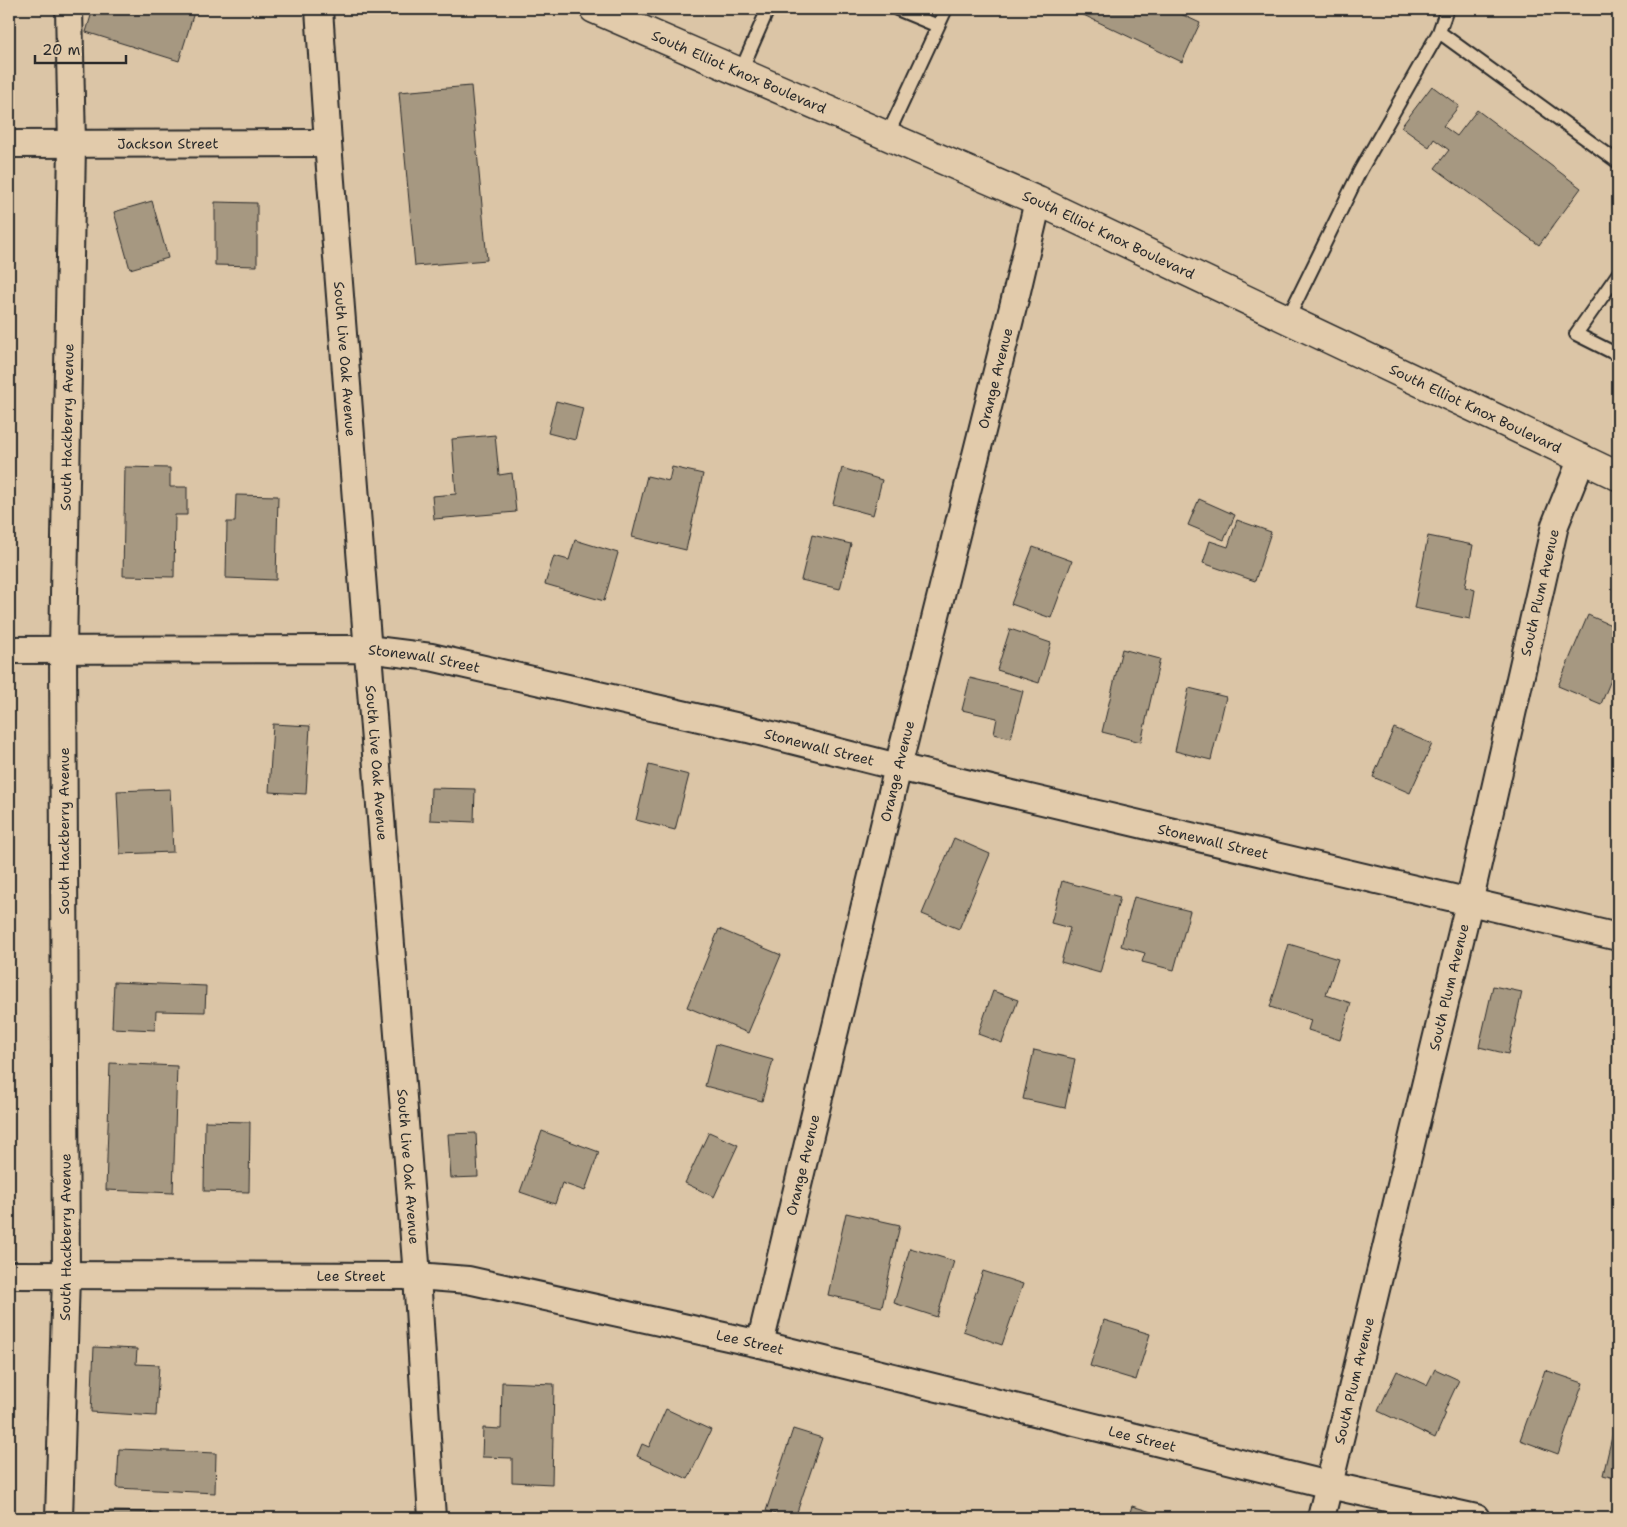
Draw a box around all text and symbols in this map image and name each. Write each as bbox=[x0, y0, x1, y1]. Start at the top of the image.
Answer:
street label: South Elliot Knox Boulevard bbox=[649, 26, 829, 117]
scale bar bbox=[35, 32, 126, 64]
text: 20 m bbox=[42, 40, 81, 60]
street label: Jackson Street bbox=[117, 134, 219, 153]
street label: South Elliot Knox Boulevard bbox=[1020, 186, 1198, 283]
street label: South Live Oak Avenue bbox=[330, 281, 360, 437]
street label: Orange Avenue bbox=[974, 326, 1016, 431]
street label: South Hackberry Avenue bbox=[56, 343, 77, 511]
street label: South Elliot Knox Boulevard bbox=[1387, 360, 1565, 457]
street label: South Plum Avenue bbox=[1516, 527, 1563, 658]
street label: Stonewall Street bbox=[367, 640, 482, 677]
street label: South Live Oak Avenue bbox=[362, 684, 392, 841]
street label: Orange Avenue bbox=[876, 719, 918, 824]
street label: Stonewall Street bbox=[762, 724, 876, 770]
street label: South Hackberry Avenue bbox=[55, 747, 73, 915]
street label: Stonewall Street bbox=[1156, 820, 1270, 863]
street label: South Plum Avenue bbox=[1425, 922, 1473, 1052]
street label: South Live Oak Avenue bbox=[393, 1088, 423, 1245]
street label: Orange Avenue bbox=[782, 1113, 824, 1217]
street label: South Hackberry Avenue bbox=[56, 1153, 75, 1321]
street label: Lee Street bbox=[316, 1267, 386, 1285]
street label: South Plum Avenue bbox=[1330, 1316, 1378, 1446]
street label: Lee Street bbox=[714, 1326, 786, 1359]
street label: Lee Street bbox=[1107, 1422, 1178, 1456]

